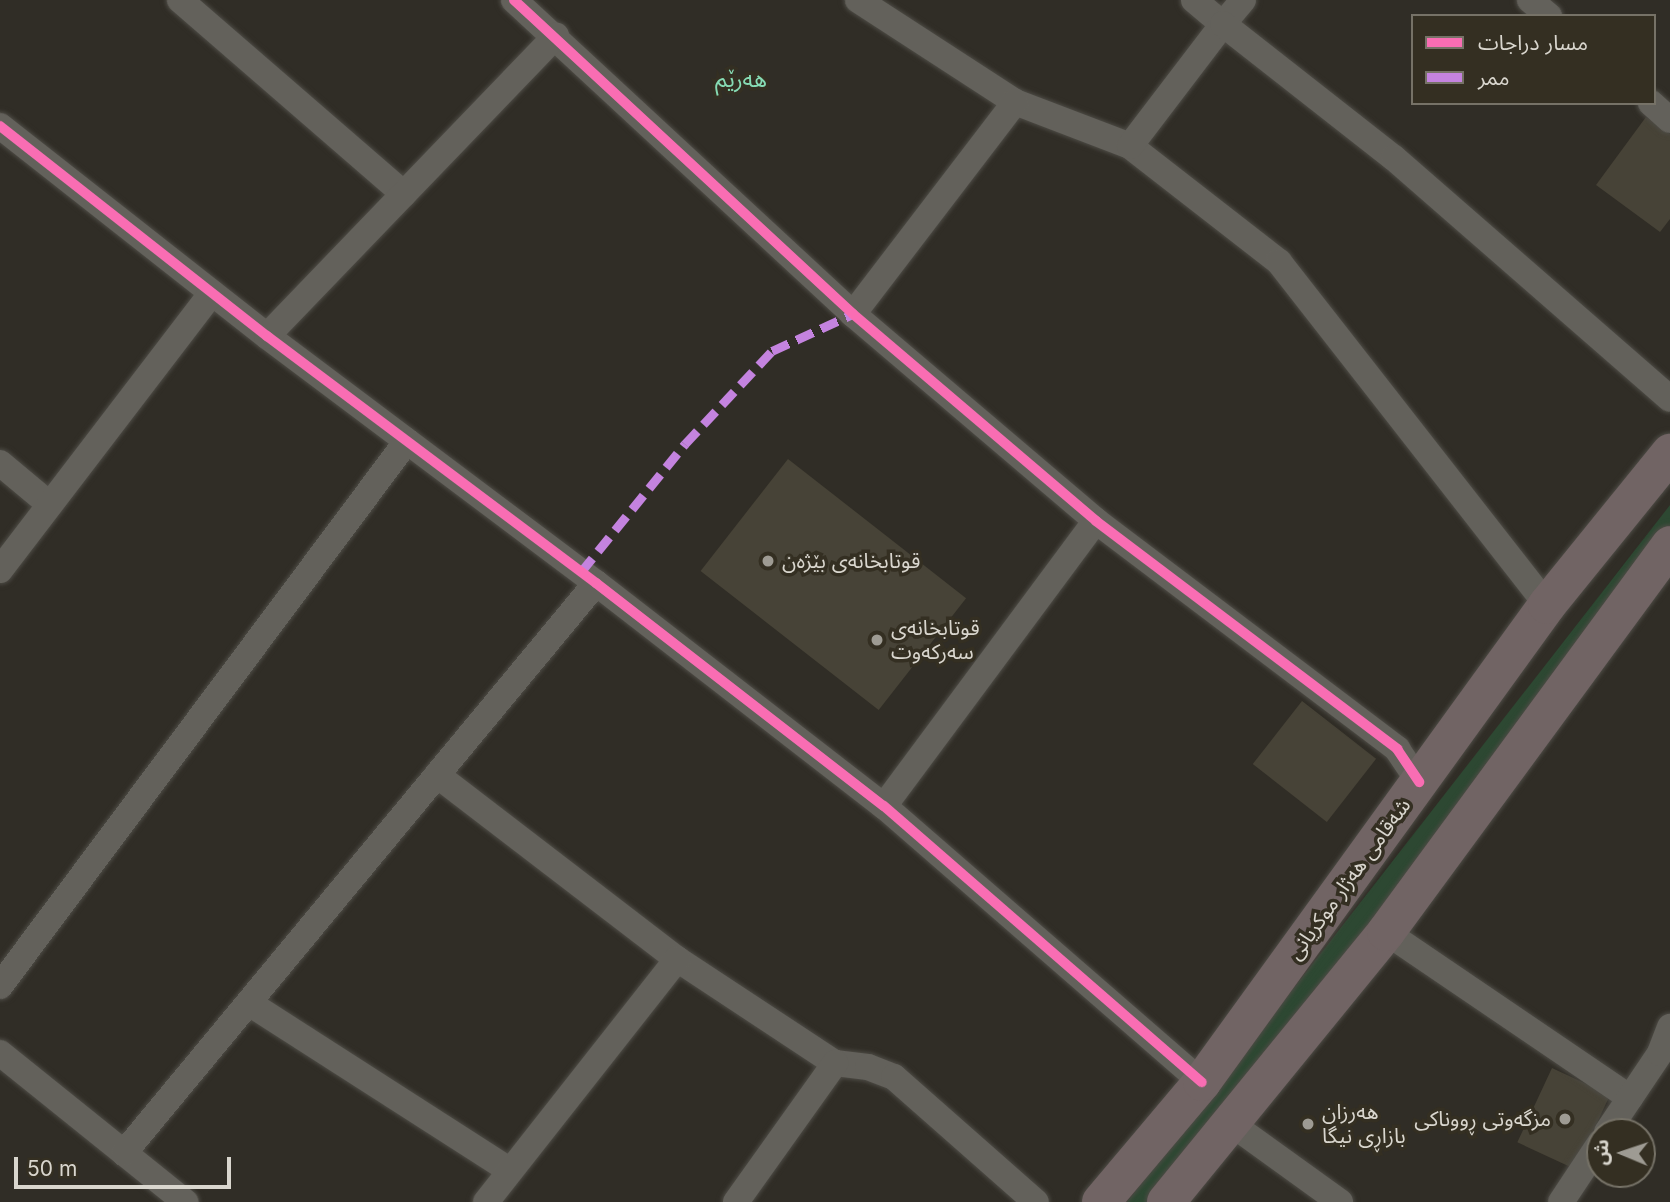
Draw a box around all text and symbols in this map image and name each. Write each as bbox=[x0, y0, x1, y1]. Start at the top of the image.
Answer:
legend bbox=[1411, 14, 1656, 105]
text: مسار دراجات bbox=[1478, 30, 1588, 55]
district label: ھەرێم bbox=[715, 65, 767, 93]
text: ممر bbox=[1478, 65, 1509, 90]
place label: قوتابخانەی بێژەن bbox=[782, 548, 920, 574]
marker: قوتابخانەی بێژەن bbox=[760, 553, 776, 569]
place label: قوتابخانەی سەرکەوت bbox=[891, 615, 980, 665]
marker: قوتابخانەی سەرکەوت bbox=[869, 632, 885, 648]
street label: شەقامی ھەژار موکریانی bbox=[1282, 793, 1416, 965]
place label: هەرزان بازاڕی نیگا bbox=[1322, 1099, 1406, 1149]
place label: مزگەوتی ڕووناکی bbox=[1414, 1106, 1551, 1132]
marker: مزگەوتی ڕووناکی bbox=[1557, 1111, 1573, 1127]
marker: هەرزان بازاڕی نیگا bbox=[1300, 1116, 1316, 1132]
north arrow bbox=[1586, 1118, 1656, 1188]
text: ش bbox=[1590, 1139, 1613, 1166]
scale bar bbox=[18, 1142, 234, 1186]
text: 50 m bbox=[27, 1156, 77, 1181]

